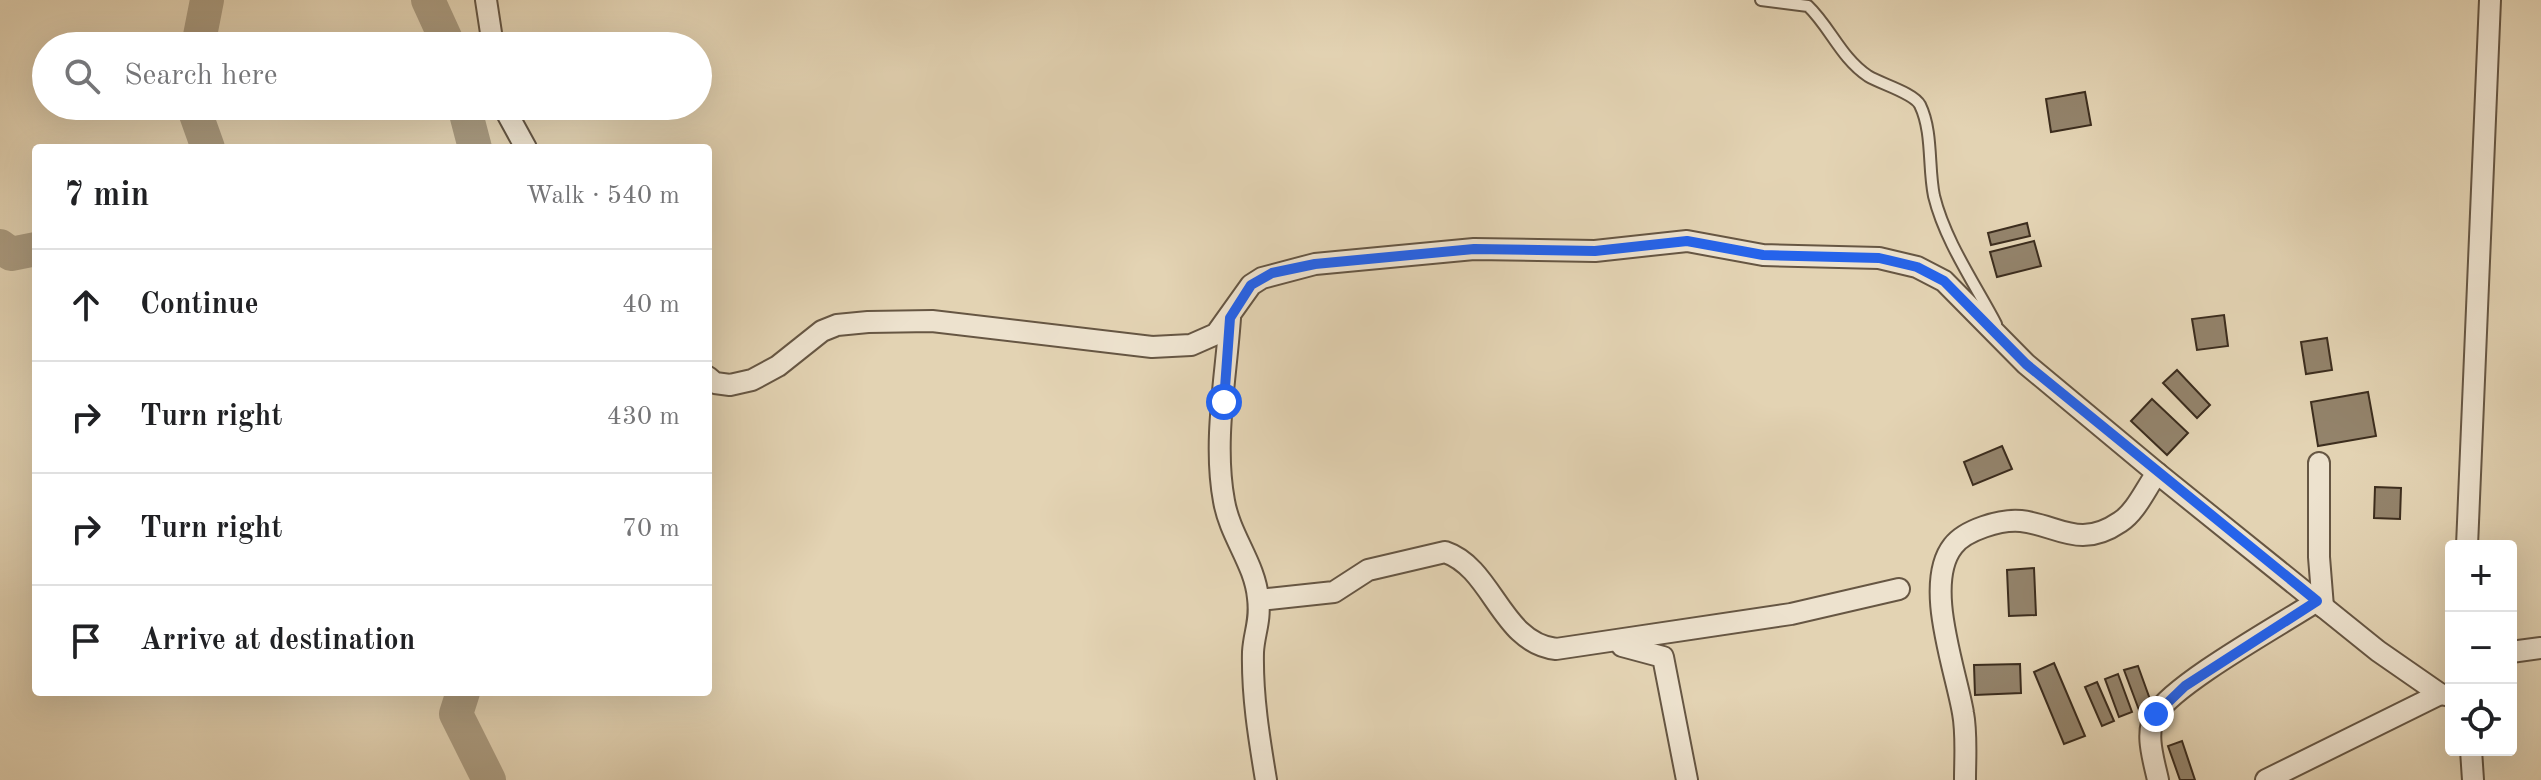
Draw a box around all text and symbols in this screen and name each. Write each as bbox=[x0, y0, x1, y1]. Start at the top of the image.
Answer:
search box bbox=[32, 32, 712, 120]
icon: search bbox=[60, 54, 104, 98]
text: Search here bbox=[124, 61, 278, 91]
text: 7 min bbox=[64, 179, 149, 213]
text: Walk · 540 m bbox=[526, 183, 680, 209]
icon: ahead bbox=[64, 283, 108, 327]
text: Continue bbox=[140, 290, 259, 320]
text: 40 m bbox=[622, 292, 680, 318]
route start bbox=[1206, 384, 1242, 420]
icon: right bbox=[64, 395, 108, 439]
text: Turn right bbox=[140, 402, 282, 432]
text: 430 m bbox=[607, 404, 680, 430]
icon: right bbox=[64, 507, 108, 551]
text: Turn right bbox=[140, 514, 282, 544]
text: 70 m bbox=[622, 516, 680, 542]
map controls bbox=[2445, 540, 2517, 756]
button: + bbox=[2445, 540, 2517, 612]
button: − bbox=[2445, 612, 2517, 684]
icon: arrive bbox=[64, 619, 108, 663]
text: Arrive at destination bbox=[140, 626, 415, 656]
button: locate bbox=[2445, 684, 2517, 756]
route end bbox=[2138, 696, 2174, 732]

